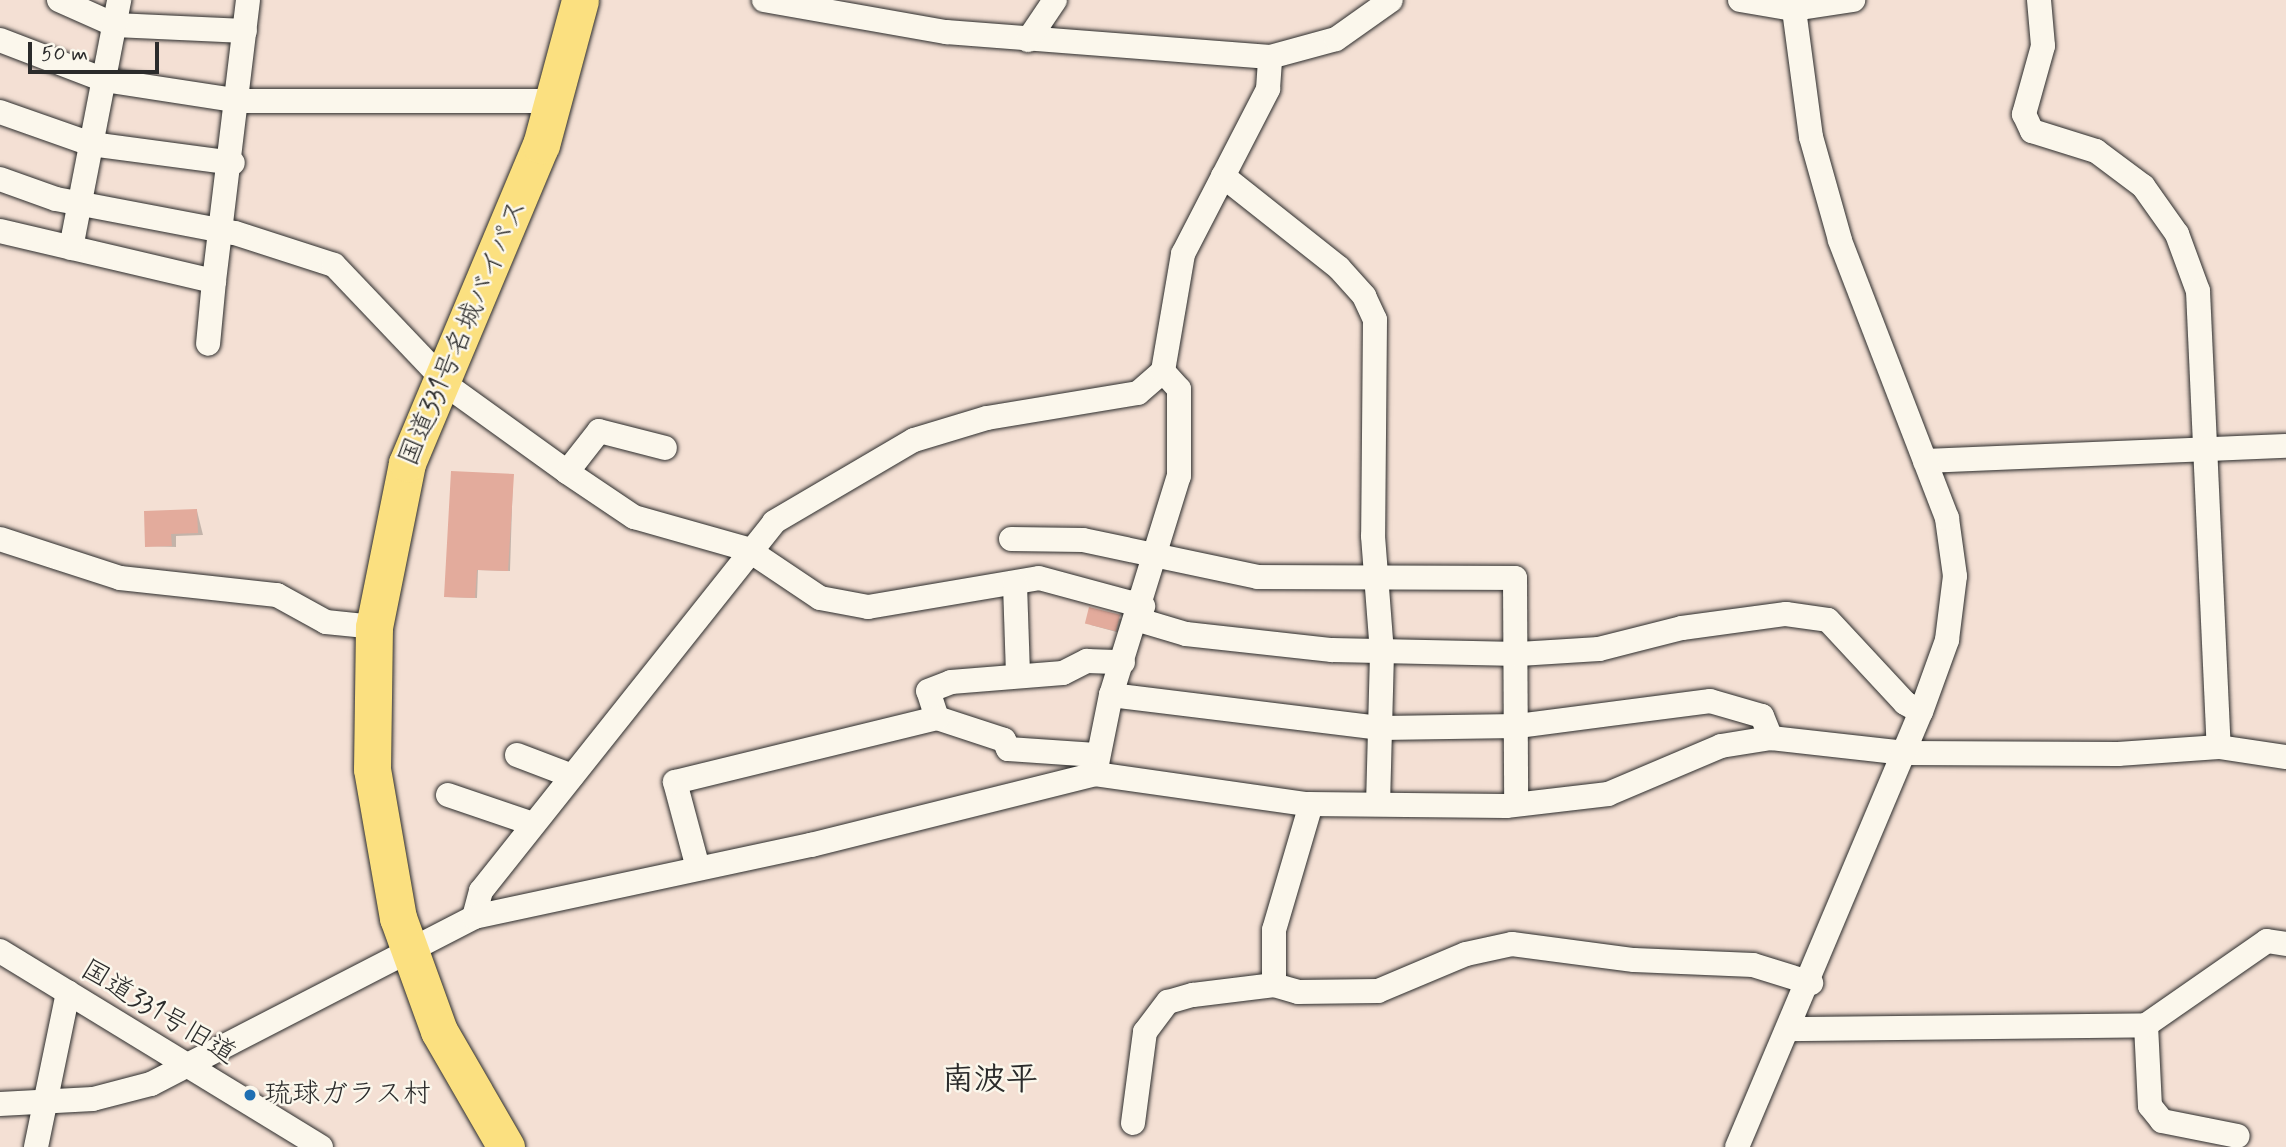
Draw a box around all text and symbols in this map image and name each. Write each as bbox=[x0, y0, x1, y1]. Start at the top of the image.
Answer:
scale bar bbox=[32, 28, 163, 72]
text: 50 m bbox=[41, 40, 88, 68]
street label: 国道331号名城バイパス bbox=[392, 194, 536, 472]
street label: 国道331号旧道 bbox=[74, 953, 242, 1073]
district label: 南波平 bbox=[942, 1061, 1038, 1099]
place label: 琉球ガラス村 bbox=[264, 1078, 432, 1112]
marker: 琉球ガラス村 bbox=[242, 1087, 258, 1103]

